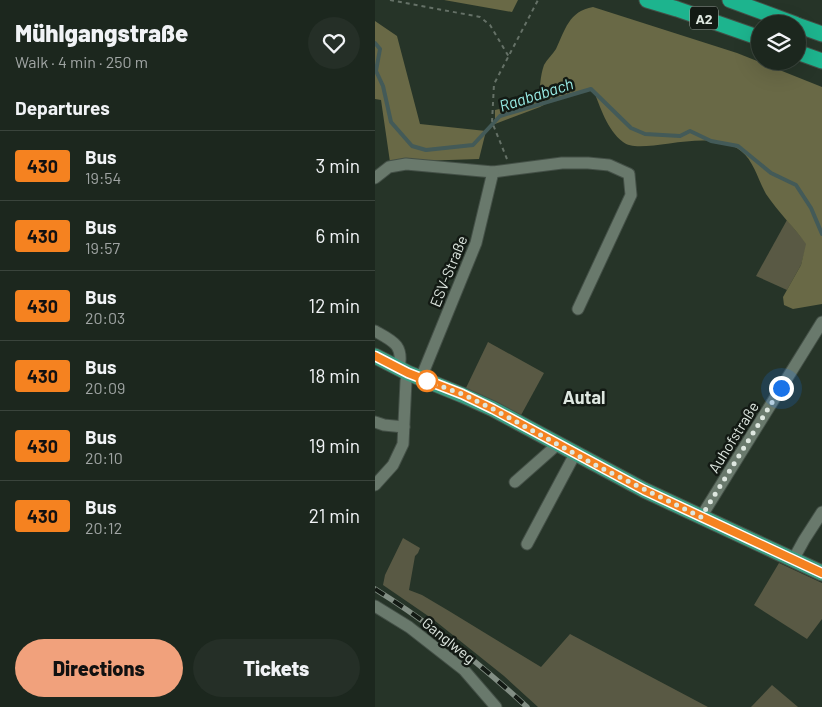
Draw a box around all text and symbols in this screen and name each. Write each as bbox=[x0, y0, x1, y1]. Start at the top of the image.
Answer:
road number: A2 bbox=[690, 7, 718, 30]
map controls bbox=[751, 15, 806, 70]
button: layers bbox=[751, 15, 806, 70]
button: heart bbox=[308, 17, 360, 69]
text: Mühlgangstraße bbox=[15, 18, 188, 47]
text: Walk · 4 min · 250 m bbox=[15, 52, 148, 71]
water label: Raababach bbox=[497, 73, 575, 115]
text: Departures bbox=[15, 96, 110, 119]
text: Bus bbox=[85, 145, 117, 168]
text: 3 min bbox=[316, 154, 360, 177]
text: 430 bbox=[27, 155, 58, 177]
text: 19:54 bbox=[85, 168, 121, 187]
text: Bus bbox=[85, 215, 117, 238]
text: 6 min bbox=[316, 224, 360, 247]
text: 430 bbox=[27, 225, 58, 247]
street label: ESV-Straße bbox=[426, 233, 470, 309]
text: 19:57 bbox=[85, 238, 120, 257]
text: Bus bbox=[85, 285, 117, 308]
text: 12 min bbox=[309, 294, 360, 317]
text: 430 bbox=[27, 295, 58, 317]
text: 20:03 bbox=[85, 308, 125, 327]
text: Bus bbox=[85, 355, 117, 378]
text: 18 min bbox=[309, 364, 360, 387]
text: 430 bbox=[27, 365, 58, 387]
unlabelled marker bbox=[416, 370, 438, 392]
your location bbox=[769, 376, 794, 401]
text: 20:09 bbox=[85, 378, 125, 397]
district label: Autal bbox=[563, 386, 605, 408]
street label: Auhofstraße bbox=[704, 398, 762, 476]
text: Bus bbox=[85, 425, 117, 448]
text: 19 min bbox=[309, 434, 360, 457]
text: 430 bbox=[27, 435, 58, 457]
text: 20:10 bbox=[85, 448, 123, 467]
text: Bus bbox=[85, 495, 117, 518]
text: 21 min bbox=[309, 504, 360, 527]
text: 430 bbox=[27, 505, 58, 527]
text: 20:12 bbox=[85, 518, 122, 537]
street label: Ganglweg bbox=[419, 613, 479, 667]
button: Directions bbox=[15, 639, 183, 697]
button: Tickets bbox=[193, 639, 360, 697]

